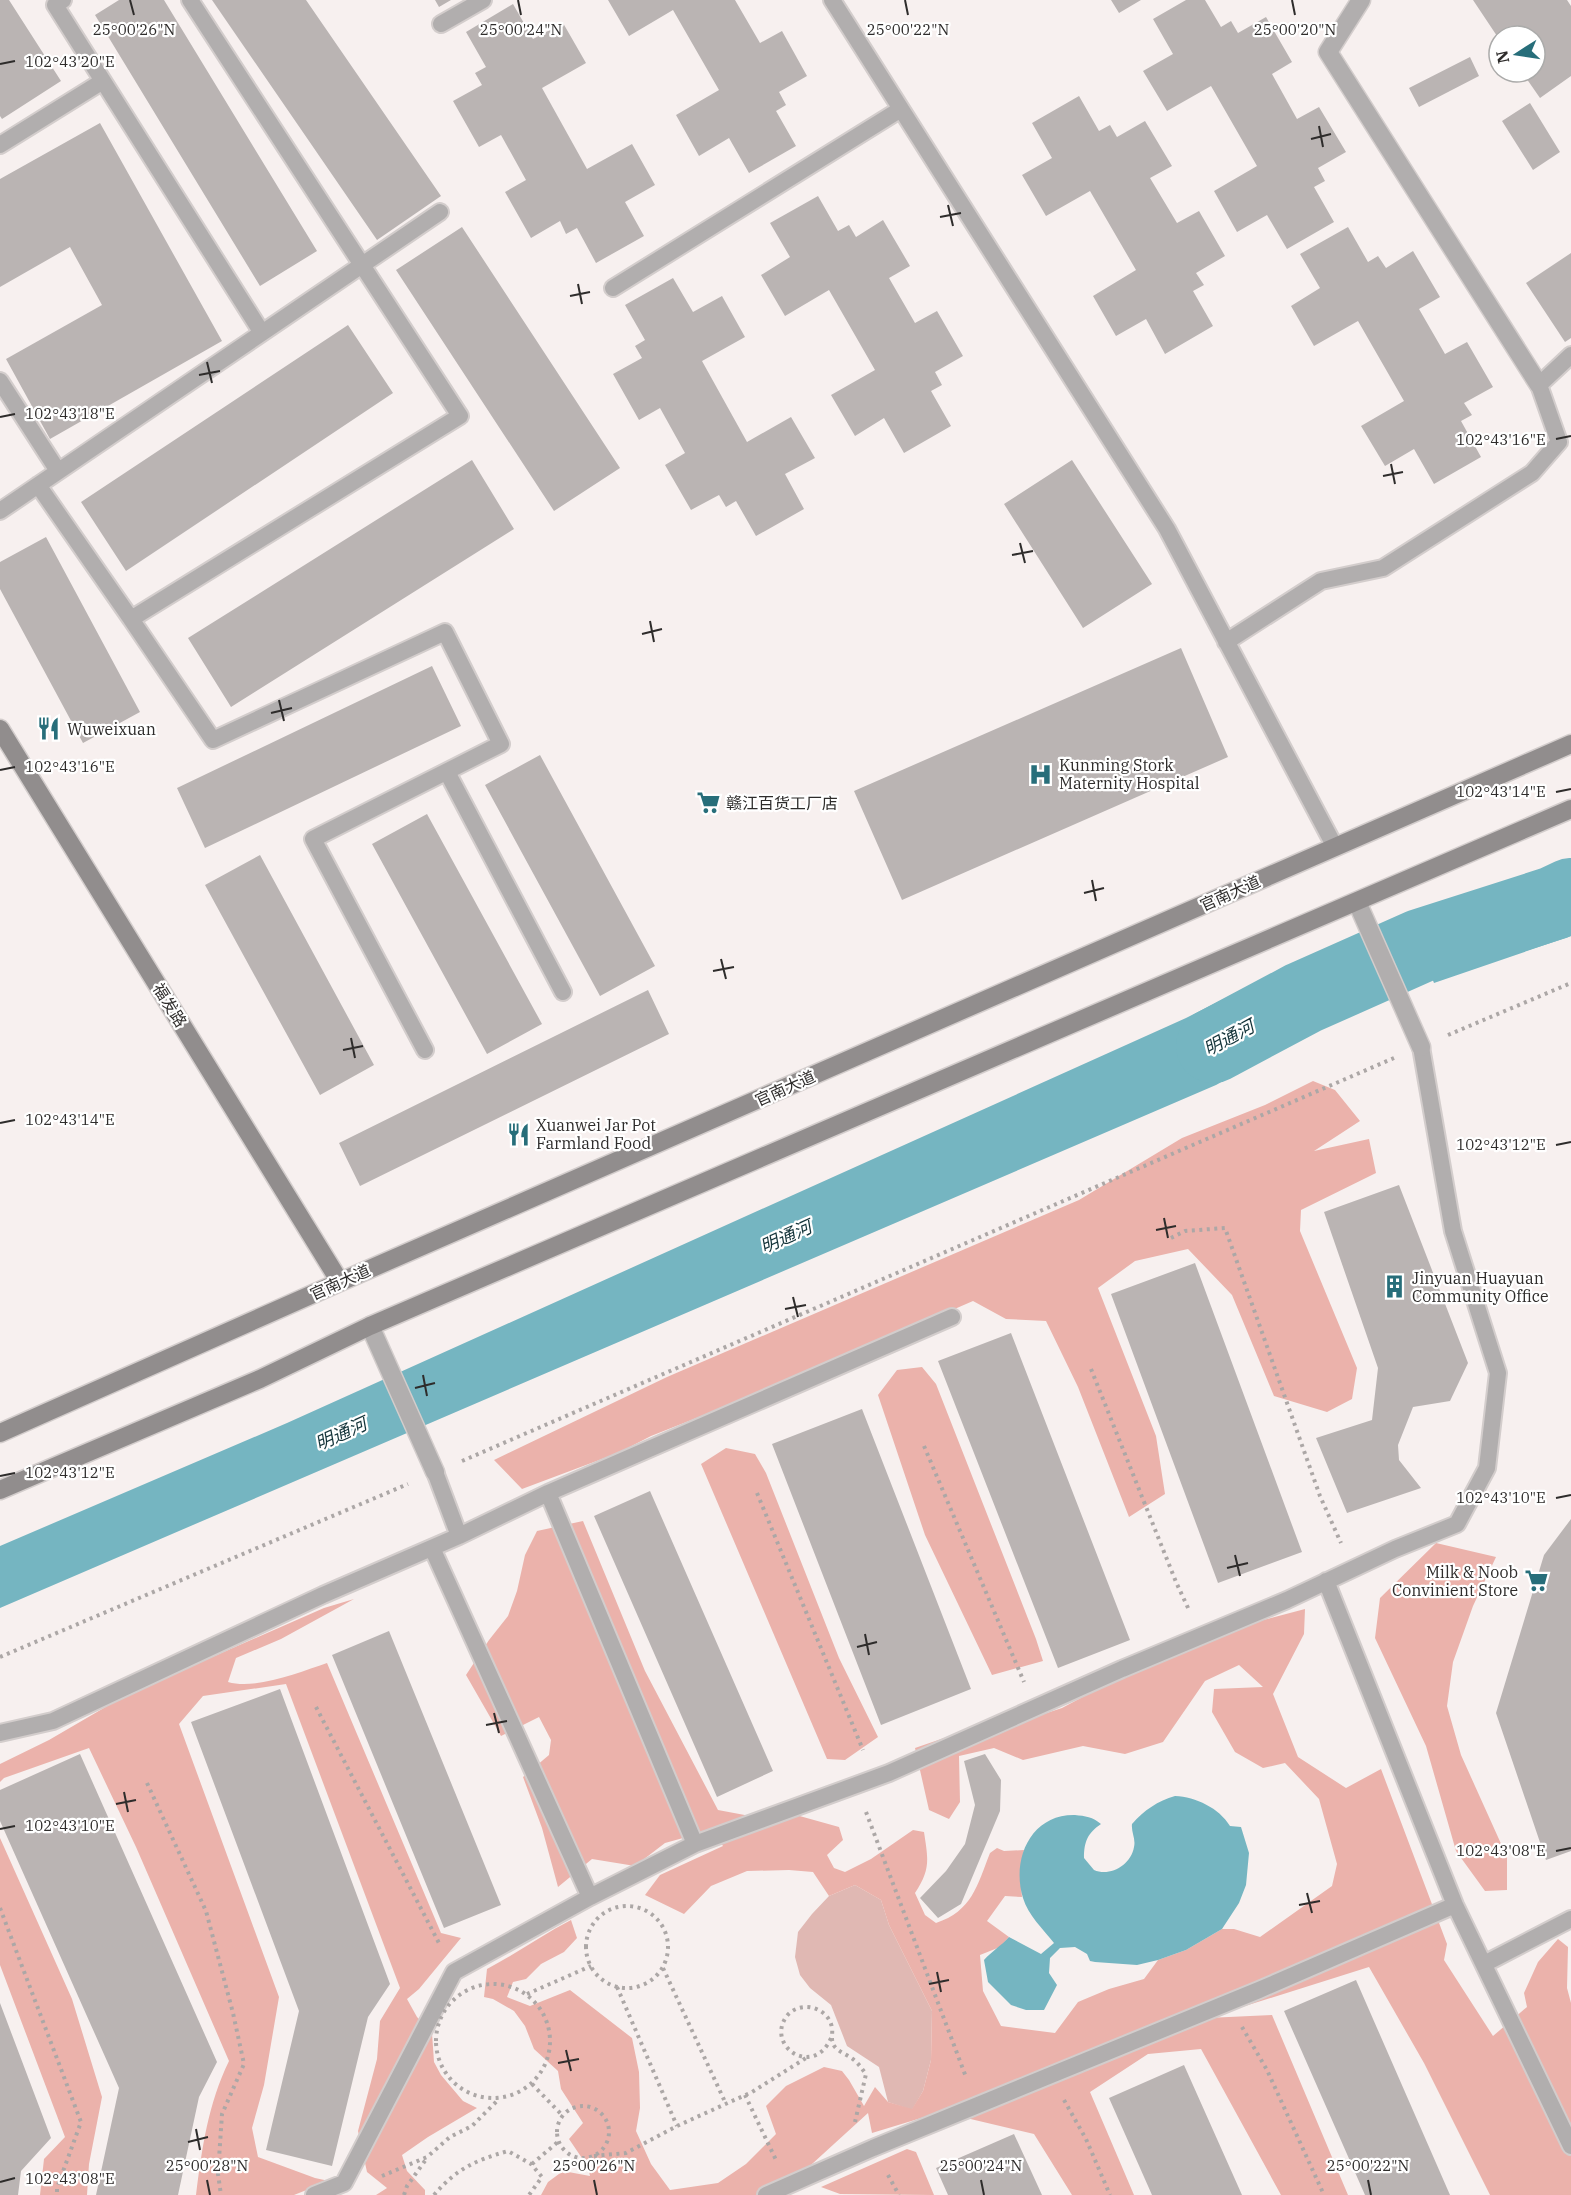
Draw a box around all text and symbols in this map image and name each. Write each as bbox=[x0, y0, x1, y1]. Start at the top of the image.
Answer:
text: 25°00'26"N bbox=[93, 20, 175, 39]
text: 25°00'24"N bbox=[480, 20, 562, 39]
text: 25°00'22"N bbox=[867, 20, 949, 39]
text: 25°00'20"N bbox=[1254, 20, 1336, 39]
north arrow bbox=[1487, 24, 1547, 84]
text: N bbox=[1491, 49, 1513, 65]
text: 102°43'20"E bbox=[25, 52, 115, 71]
text: 102°43'18"E bbox=[25, 404, 115, 423]
text: 102°43'16"E bbox=[1456, 430, 1546, 449]
restaurant icon: Wuweixuan bbox=[36, 716, 62, 742]
place label: Wuweixuan bbox=[67, 719, 156, 739]
place label: Kunming Stork Maternity Hospital bbox=[1059, 755, 1200, 793]
text: 102°43'16"E bbox=[25, 757, 115, 776]
hospital icon: Kunming Stork Maternity Hospital bbox=[1028, 761, 1054, 787]
text: 102°43'14"E bbox=[1456, 782, 1546, 801]
supermarket icon: 赣江百货工厂店 bbox=[695, 790, 721, 816]
place label: 赣江百货工厂店 bbox=[726, 793, 838, 813]
street label: 官南大道 bbox=[1197, 871, 1263, 915]
street label: 福发路 bbox=[149, 979, 191, 1031]
water label: 明通河 bbox=[1200, 1013, 1261, 1060]
street label: 官南大道 bbox=[752, 1066, 818, 1110]
text: 102°43'14"E bbox=[25, 1110, 115, 1129]
place label: Xuanwei Jar Pot Farmland Food bbox=[536, 1115, 656, 1153]
restaurant icon: Xuanwei Jar Pot Farmland Food bbox=[505, 1121, 531, 1147]
text: 102°43'12"E bbox=[1456, 1135, 1546, 1154]
water label: 明通河 bbox=[756, 1214, 818, 1258]
street label: 官南大道 bbox=[307, 1260, 373, 1304]
place label: Jinyuan Huayuan Community Office bbox=[1412, 1268, 1549, 1306]
building icon: Jinyuan Huayuan Community Office bbox=[1381, 1274, 1407, 1300]
water label: 明通河 bbox=[311, 1411, 373, 1455]
text: 102°43'12"E bbox=[25, 1463, 115, 1482]
text: 102°43'10"E bbox=[1456, 1488, 1546, 1507]
place label: Milk & Noob Convinient Store bbox=[1392, 1562, 1518, 1600]
supermarket icon: Milk & Noob Convinient Store bbox=[1523, 1568, 1549, 1594]
text: 102°43'10"E bbox=[25, 1816, 115, 1835]
text: 102°43'08"E bbox=[1456, 1841, 1546, 1860]
text: 25°00'28"N bbox=[166, 2156, 248, 2175]
text: 25°00'26"N bbox=[553, 2156, 635, 2175]
text: 25°00'24"N bbox=[940, 2156, 1022, 2175]
text: 25°00'22"N bbox=[1327, 2156, 1409, 2175]
text: 102°43'08"E bbox=[25, 2169, 115, 2188]

